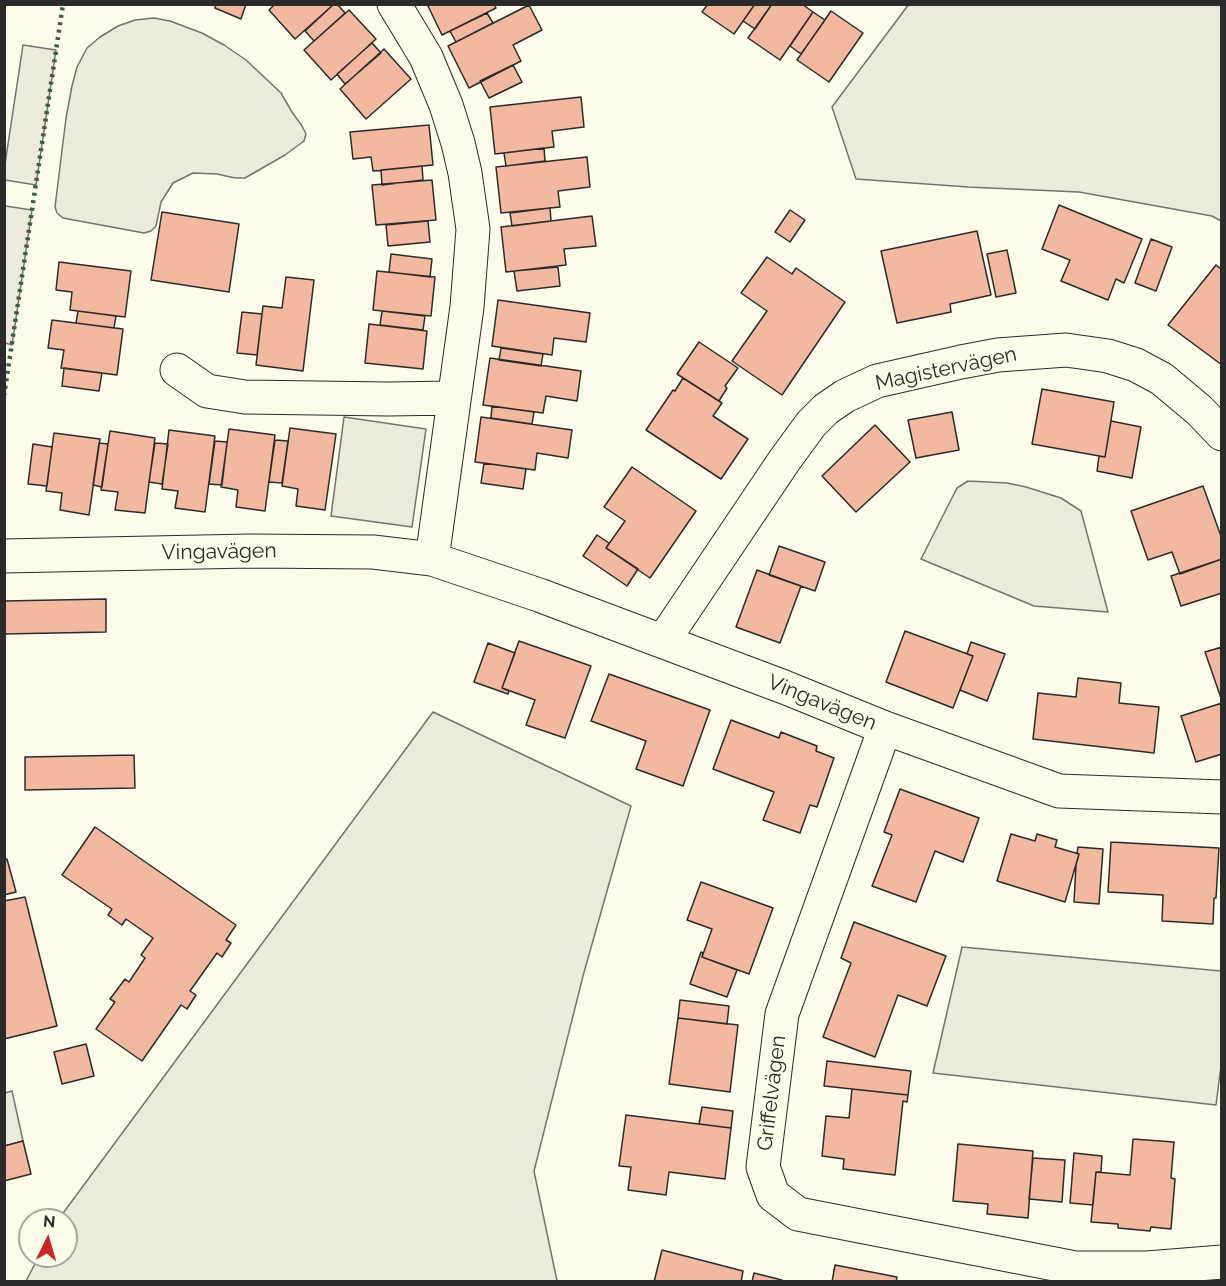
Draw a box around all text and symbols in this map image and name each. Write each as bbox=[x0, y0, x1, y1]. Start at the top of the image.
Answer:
street label: Magistervägen bbox=[873, 342, 1019, 396]
street label: Vingavägen bbox=[161, 538, 277, 566]
street label: Vingavägen bbox=[764, 670, 880, 736]
street label: Griffelvägen bbox=[752, 1034, 792, 1152]
north arrow bbox=[18, 1208, 78, 1268]
text: N bbox=[43, 1212, 56, 1232]

